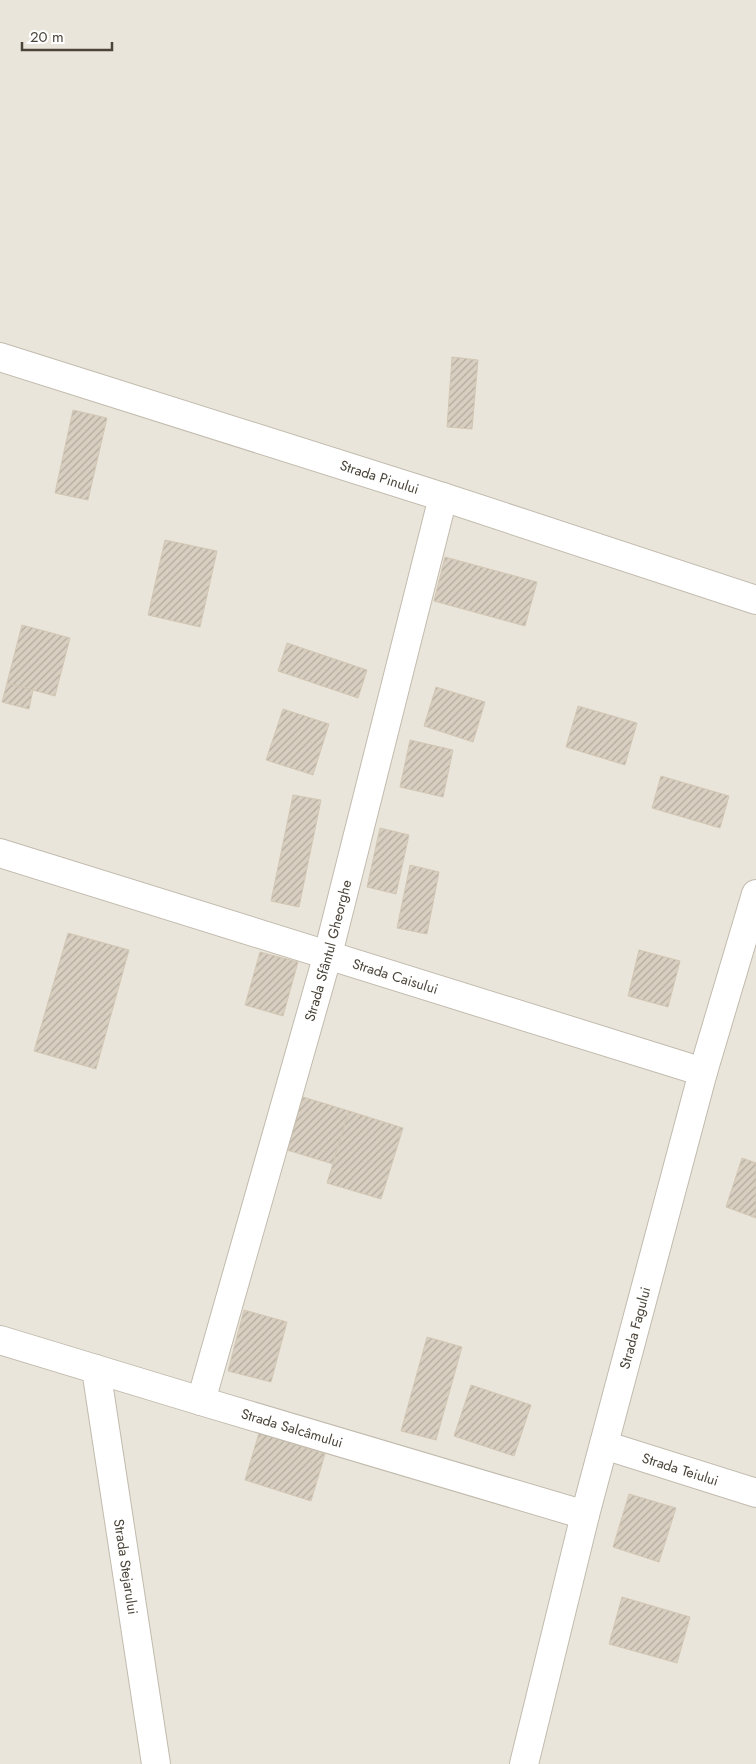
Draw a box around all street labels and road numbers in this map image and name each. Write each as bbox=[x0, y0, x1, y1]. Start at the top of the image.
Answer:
street label: Strada Pinului bbox=[337, 455, 422, 499]
street label: Strada Sfântul Gheorghe bbox=[299, 878, 356, 1024]
street label: Strada Caisului bbox=[350, 953, 441, 999]
street label: Strada Fagului bbox=[614, 1285, 655, 1371]
street label: Strada Salcâmului bbox=[239, 1403, 345, 1453]
street label: Strada Teiului bbox=[640, 1448, 721, 1491]
street label: Strada Stejarului bbox=[109, 1518, 143, 1616]

